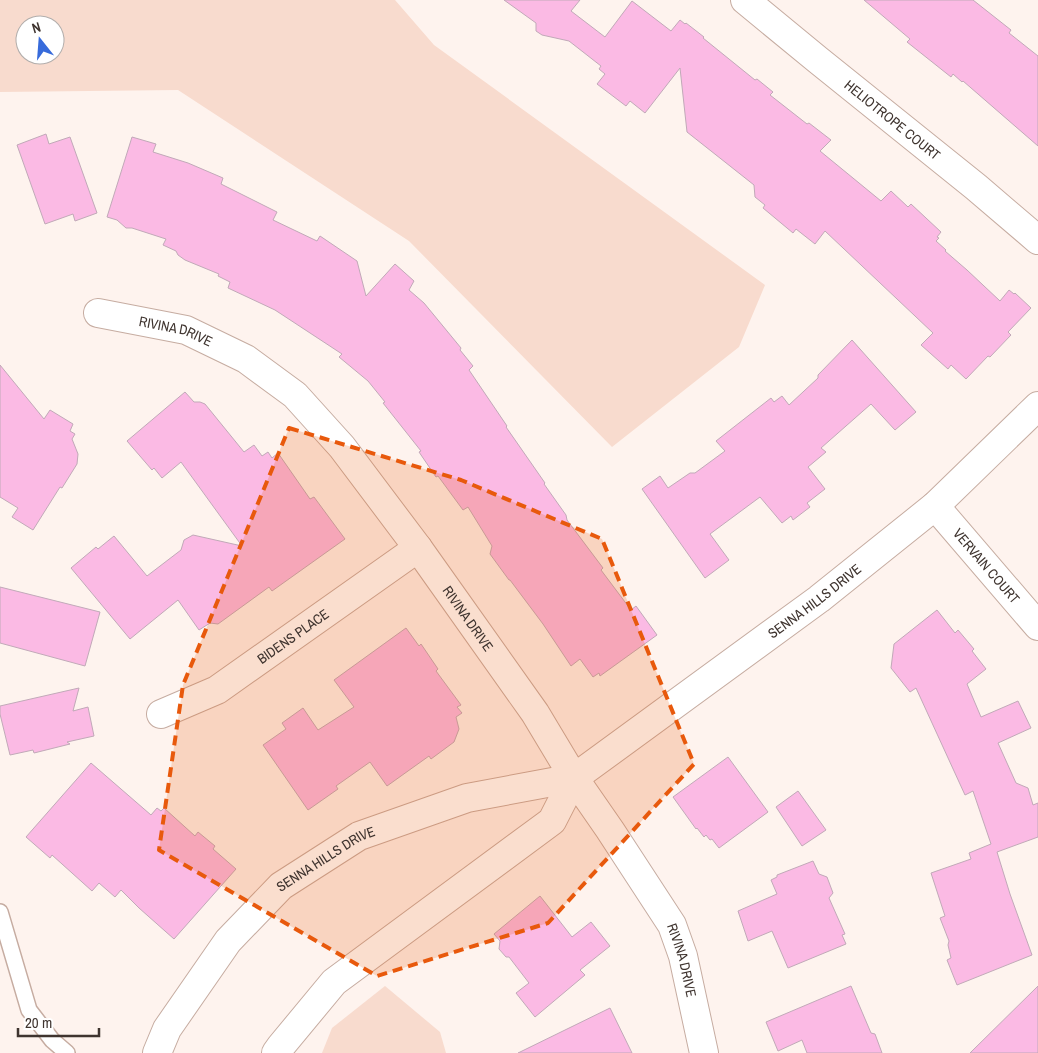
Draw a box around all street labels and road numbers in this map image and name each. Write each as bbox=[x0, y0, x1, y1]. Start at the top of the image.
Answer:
street label: HELIOTROPE COURT bbox=[841, 76, 944, 164]
street label: RIVINA DRIVE bbox=[138, 312, 215, 350]
street label: VERVAIN COURT bbox=[949, 525, 1024, 607]
street label: SENNA HILLS DRIVE bbox=[764, 560, 865, 642]
street label: RIVINA DRIVE bbox=[439, 582, 497, 655]
street label: BIDENS PLACE bbox=[254, 605, 332, 668]
street label: SENNA HILLS DRIVE bbox=[273, 822, 377, 896]
street label: RIVINA DRIVE bbox=[663, 921, 701, 999]

